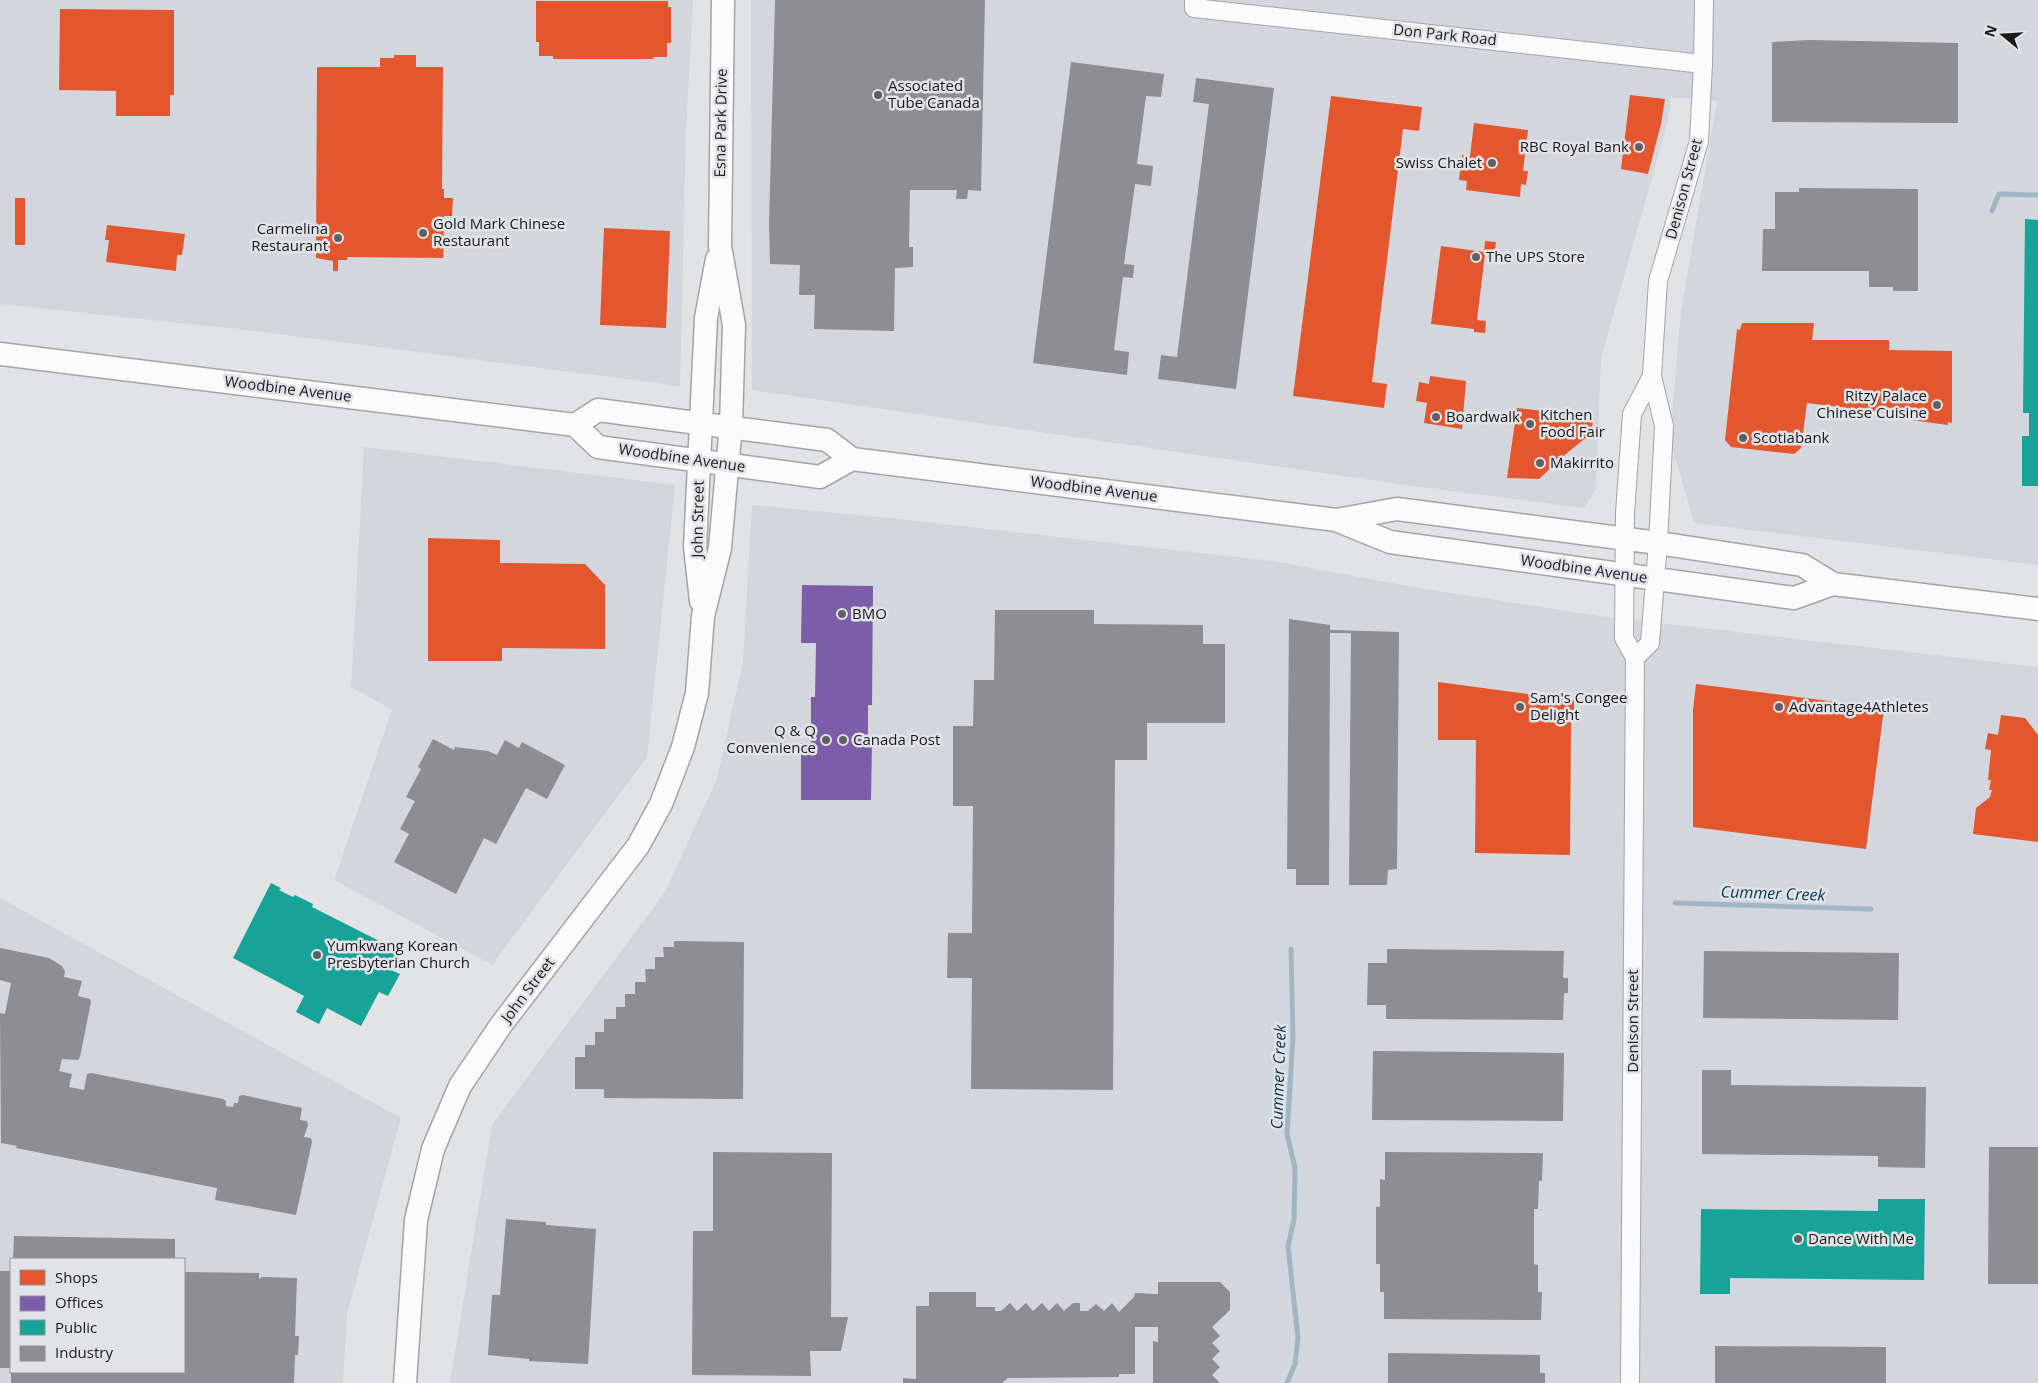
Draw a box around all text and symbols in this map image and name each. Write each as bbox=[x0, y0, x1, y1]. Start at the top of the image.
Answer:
north arrow bbox=[1978, 10, 2028, 60]
street label: Don Park Road bbox=[1392, 19, 1498, 49]
text: N bbox=[1979, 22, 2001, 39]
street label: Esna Park Drive bbox=[709, 68, 731, 178]
place label: Associated Tube Canada bbox=[888, 75, 980, 112]
marker: Associated Tube Canada bbox=[872, 89, 884, 101]
place label: RBC Royal Bank bbox=[1520, 136, 1629, 156]
street label: Denison Street bbox=[1660, 136, 1706, 241]
marker: RBC Royal Bank bbox=[1633, 141, 1645, 153]
place label: Swiss Chalet bbox=[1396, 152, 1482, 172]
marker: Swiss Chalet bbox=[1486, 157, 1498, 169]
place label: Gold Mark Chinese Restaurant bbox=[433, 213, 565, 250]
place label: Carmelina Restaurant bbox=[251, 218, 328, 255]
marker: Gold Mark Chinese Restaurant bbox=[417, 227, 429, 239]
marker: Carmelina Restaurant bbox=[332, 232, 344, 244]
place label: The UPS Store bbox=[1486, 246, 1585, 266]
marker: The UPS Store bbox=[1470, 251, 1482, 263]
street label: Woodbine Avenue bbox=[223, 370, 353, 406]
place label: Ritzy Palace Chinese Cuisine bbox=[1816, 385, 1927, 422]
marker: Ritzy Palace Chinese Cuisine bbox=[1931, 399, 1943, 411]
place label: Kitchen Food Fair bbox=[1540, 404, 1605, 441]
place label: Boardwalk bbox=[1446, 406, 1520, 426]
marker: Boardwalk bbox=[1430, 411, 1442, 423]
marker: Kitchen Food Fair bbox=[1524, 418, 1536, 430]
place label: Scotiabank bbox=[1753, 427, 1830, 447]
marker: Scotiabank bbox=[1737, 432, 1749, 444]
street label: Woodbine Avenue bbox=[617, 438, 747, 476]
place label: Makirrito bbox=[1550, 452, 1614, 472]
marker: Makirrito bbox=[1534, 457, 1546, 469]
street label: Woodbine Avenue bbox=[1029, 470, 1159, 506]
street label: John Street bbox=[686, 480, 708, 560]
street label: Woodbine Avenue bbox=[1519, 549, 1649, 587]
place label: BMO bbox=[852, 603, 887, 623]
marker: BMO bbox=[836, 608, 848, 620]
place label: Sam's Congee Delight bbox=[1530, 687, 1627, 724]
place label: Advantage4Athletes bbox=[1789, 696, 1929, 716]
marker: Sam's Congee Delight bbox=[1514, 701, 1526, 713]
marker: Advantage4Athletes bbox=[1773, 701, 1785, 713]
place label: Q & Q Convenience bbox=[726, 720, 816, 757]
place label: Canada Post bbox=[853, 729, 940, 749]
marker: Q & Q Convenience bbox=[820, 734, 832, 746]
marker: Canada Post bbox=[837, 734, 849, 746]
water label: Cummer Creek bbox=[1720, 880, 1827, 906]
place label: Yumkwang Korean Presbyterian Church bbox=[327, 935, 470, 972]
marker: Yumkwang Korean Presbyterian Church bbox=[311, 949, 323, 961]
street label: John Street bbox=[495, 953, 558, 1028]
street label: Denison Street bbox=[1622, 969, 1642, 1073]
water label: Cummer Creek bbox=[1265, 1023, 1291, 1130]
place label: Dance With Me bbox=[1808, 1228, 1914, 1248]
marker: Dance With Me bbox=[1792, 1233, 1804, 1245]
legend bbox=[10, 1258, 185, 1373]
text: Shops bbox=[55, 1267, 98, 1287]
text: Offices bbox=[55, 1292, 103, 1312]
text: Public bbox=[55, 1317, 97, 1337]
text: Industry bbox=[55, 1342, 113, 1362]

